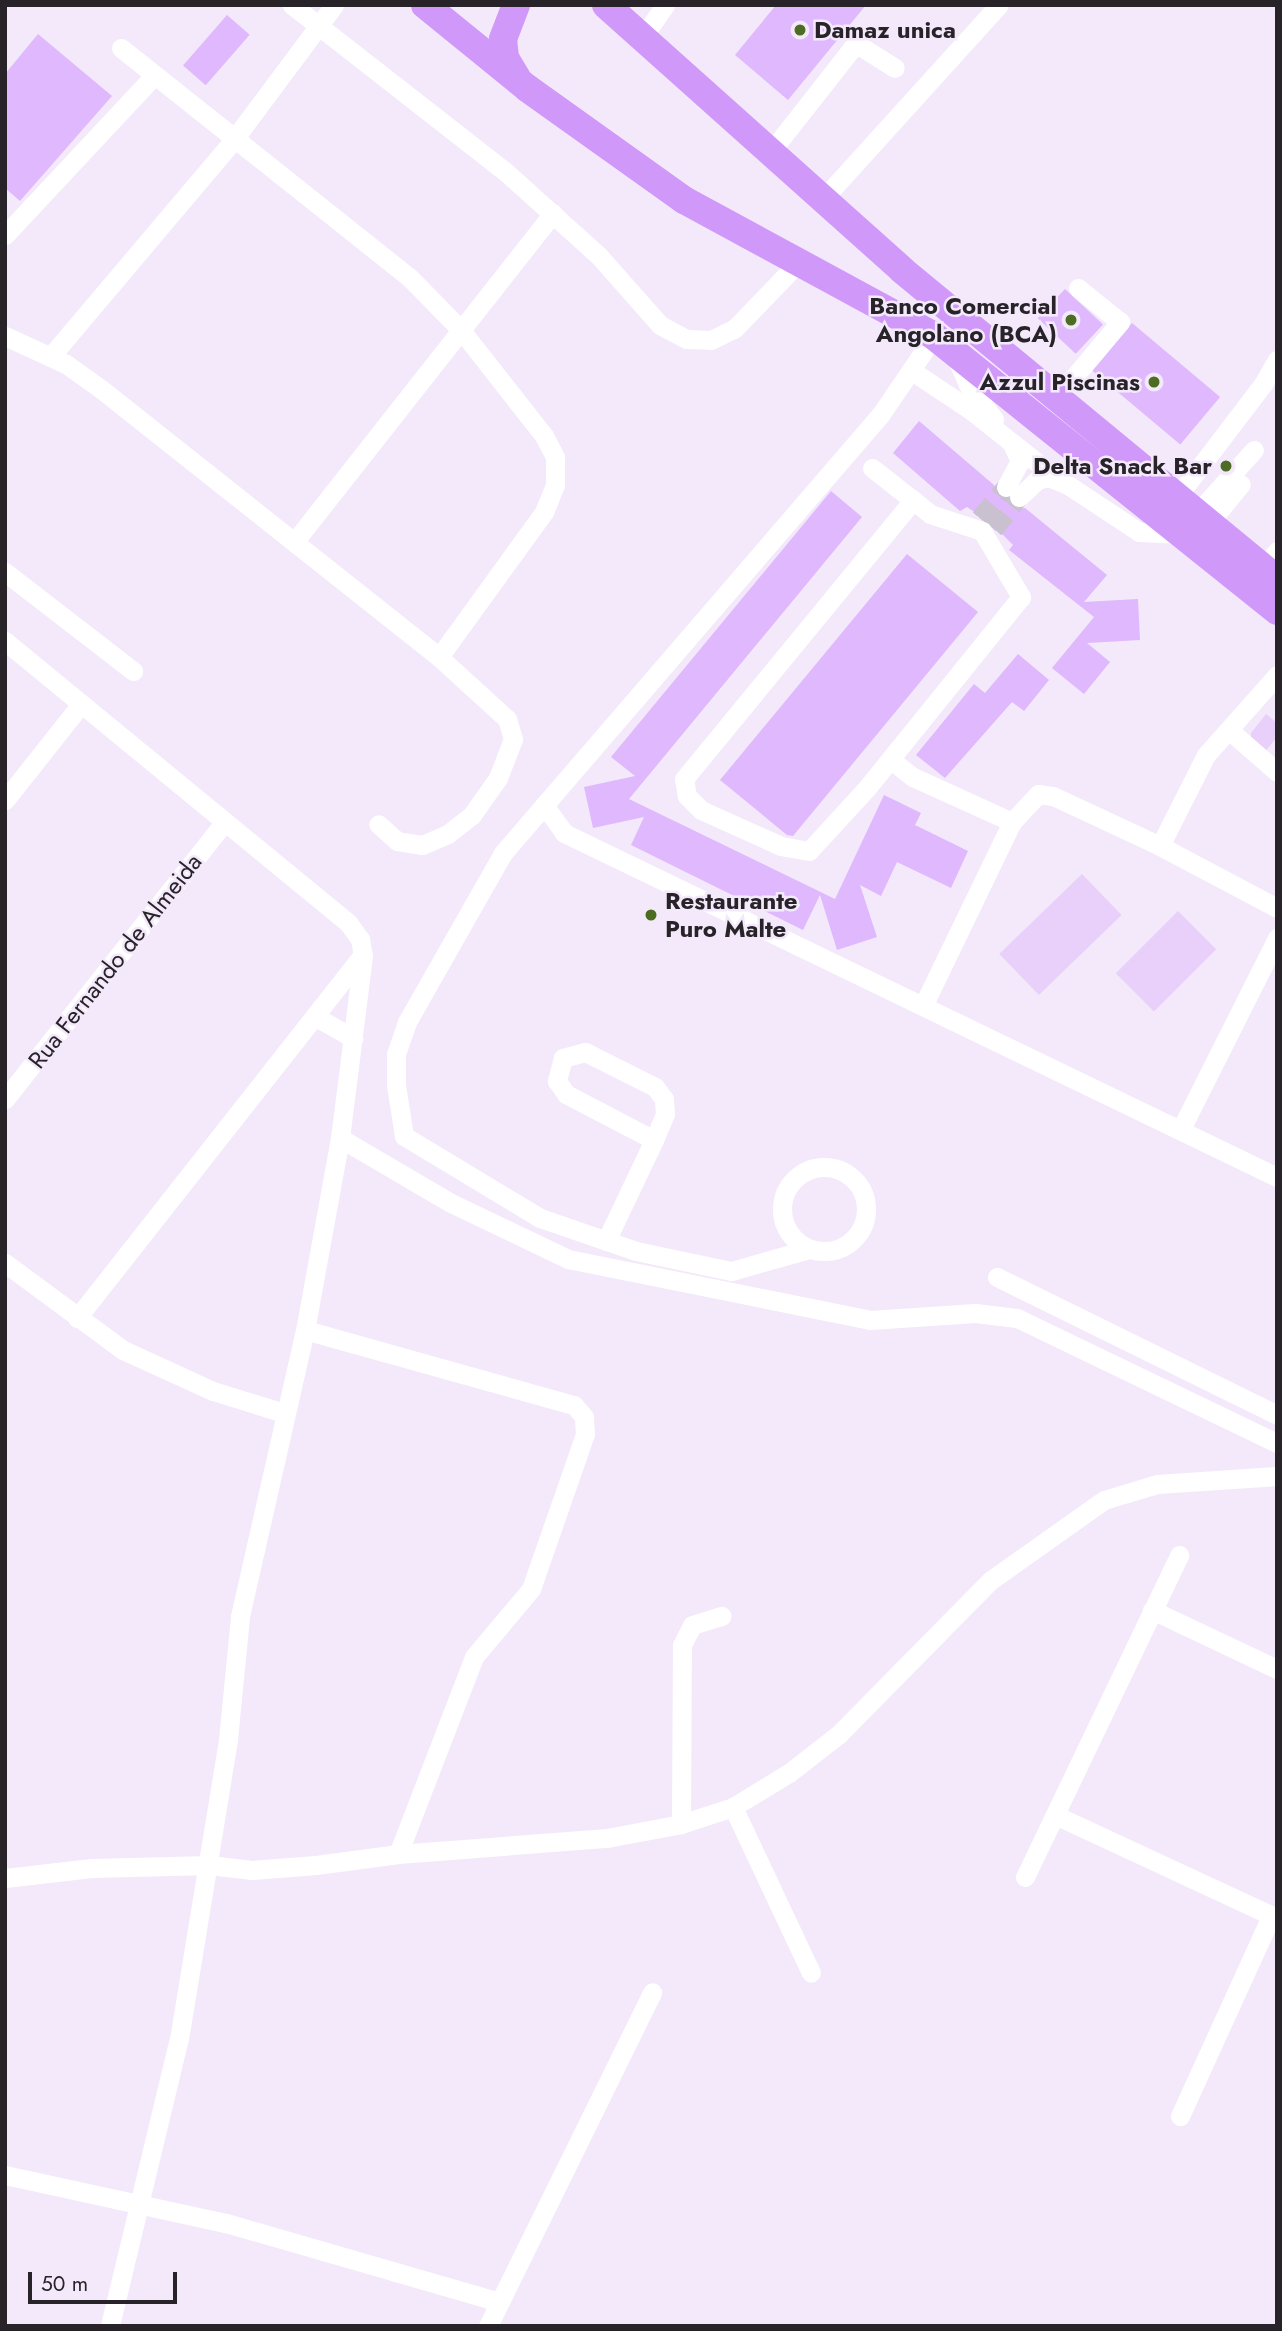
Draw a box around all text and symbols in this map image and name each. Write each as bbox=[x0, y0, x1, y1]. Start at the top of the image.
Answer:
place label: Damaz unica bbox=[814, 16, 956, 44]
marker: Damaz unica bbox=[792, 22, 808, 38]
place label: Banco Comercial Angolano (BCA) bbox=[869, 292, 1057, 348]
marker: Banco Comercial Angolano (BCA) bbox=[1063, 312, 1079, 328]
place label: Azzul Piscinas bbox=[979, 368, 1140, 396]
marker: Azzul Piscinas bbox=[1146, 374, 1162, 390]
place label: Delta Snack Bar bbox=[1033, 452, 1212, 480]
marker: Delta Snack Bar bbox=[1218, 458, 1234, 474]
street label: Rua Fernando de Almeida bbox=[22, 848, 208, 1074]
place label: Restaurante Puro Malte bbox=[665, 887, 798, 943]
marker: Restaurante Puro Malte bbox=[643, 907, 659, 923]
scale bar bbox=[32, 2258, 180, 2302]
text: 50 m bbox=[41, 2269, 88, 2299]

